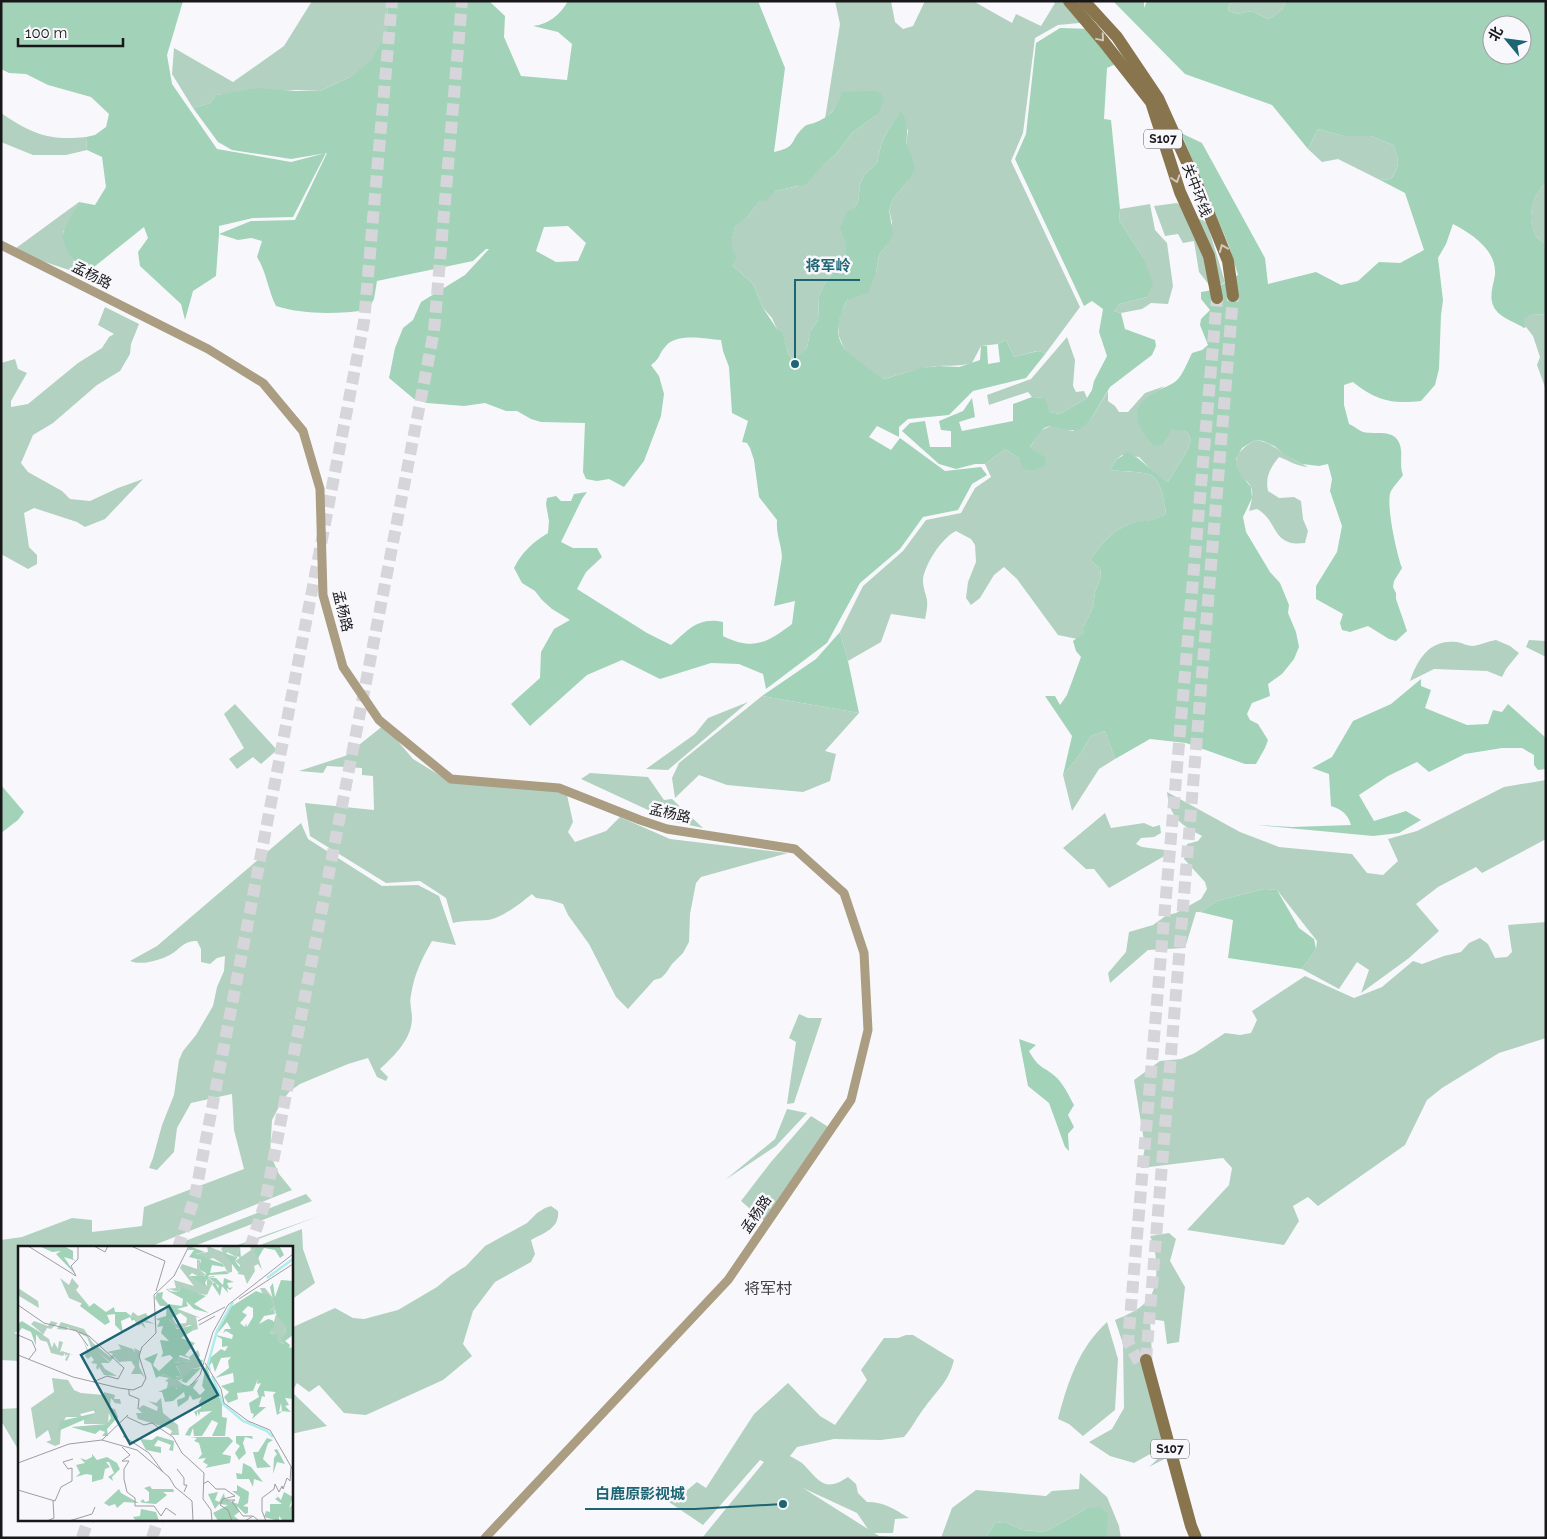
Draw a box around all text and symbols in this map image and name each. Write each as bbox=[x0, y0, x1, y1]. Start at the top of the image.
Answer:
scale bar bbox=[18, 15, 122, 47]
north arrow bbox=[1482, 15, 1532, 65]
text: 100 m bbox=[25, 24, 67, 42]
text: 北 bbox=[1485, 24, 1506, 44]
one-way arrow bbox=[1095, 32, 1104, 41]
road number: S107 bbox=[1144, 130, 1182, 148]
street label: 关中环线 bbox=[1179, 161, 1215, 219]
one-way arrow bbox=[1170, 175, 1180, 183]
one-way arrow bbox=[1218, 244, 1229, 253]
callout: 将军岭 bbox=[795, 250, 860, 280]
text: 将军岭 bbox=[805, 257, 851, 275]
street label: 孟杨路 bbox=[70, 258, 114, 292]
street label: 孟杨路 bbox=[330, 589, 356, 633]
street label: 孟杨路 bbox=[648, 800, 692, 826]
street label: 孟杨路 bbox=[738, 1192, 774, 1236]
inset map bbox=[18, 1246, 292, 1522]
district label: 将军村 bbox=[744, 1279, 792, 1298]
road number: S107 bbox=[1151, 1440, 1189, 1458]
callout: 白鹿原影视城 bbox=[585, 1479, 695, 1509]
text: 白鹿原影视城 bbox=[595, 1485, 685, 1503]

